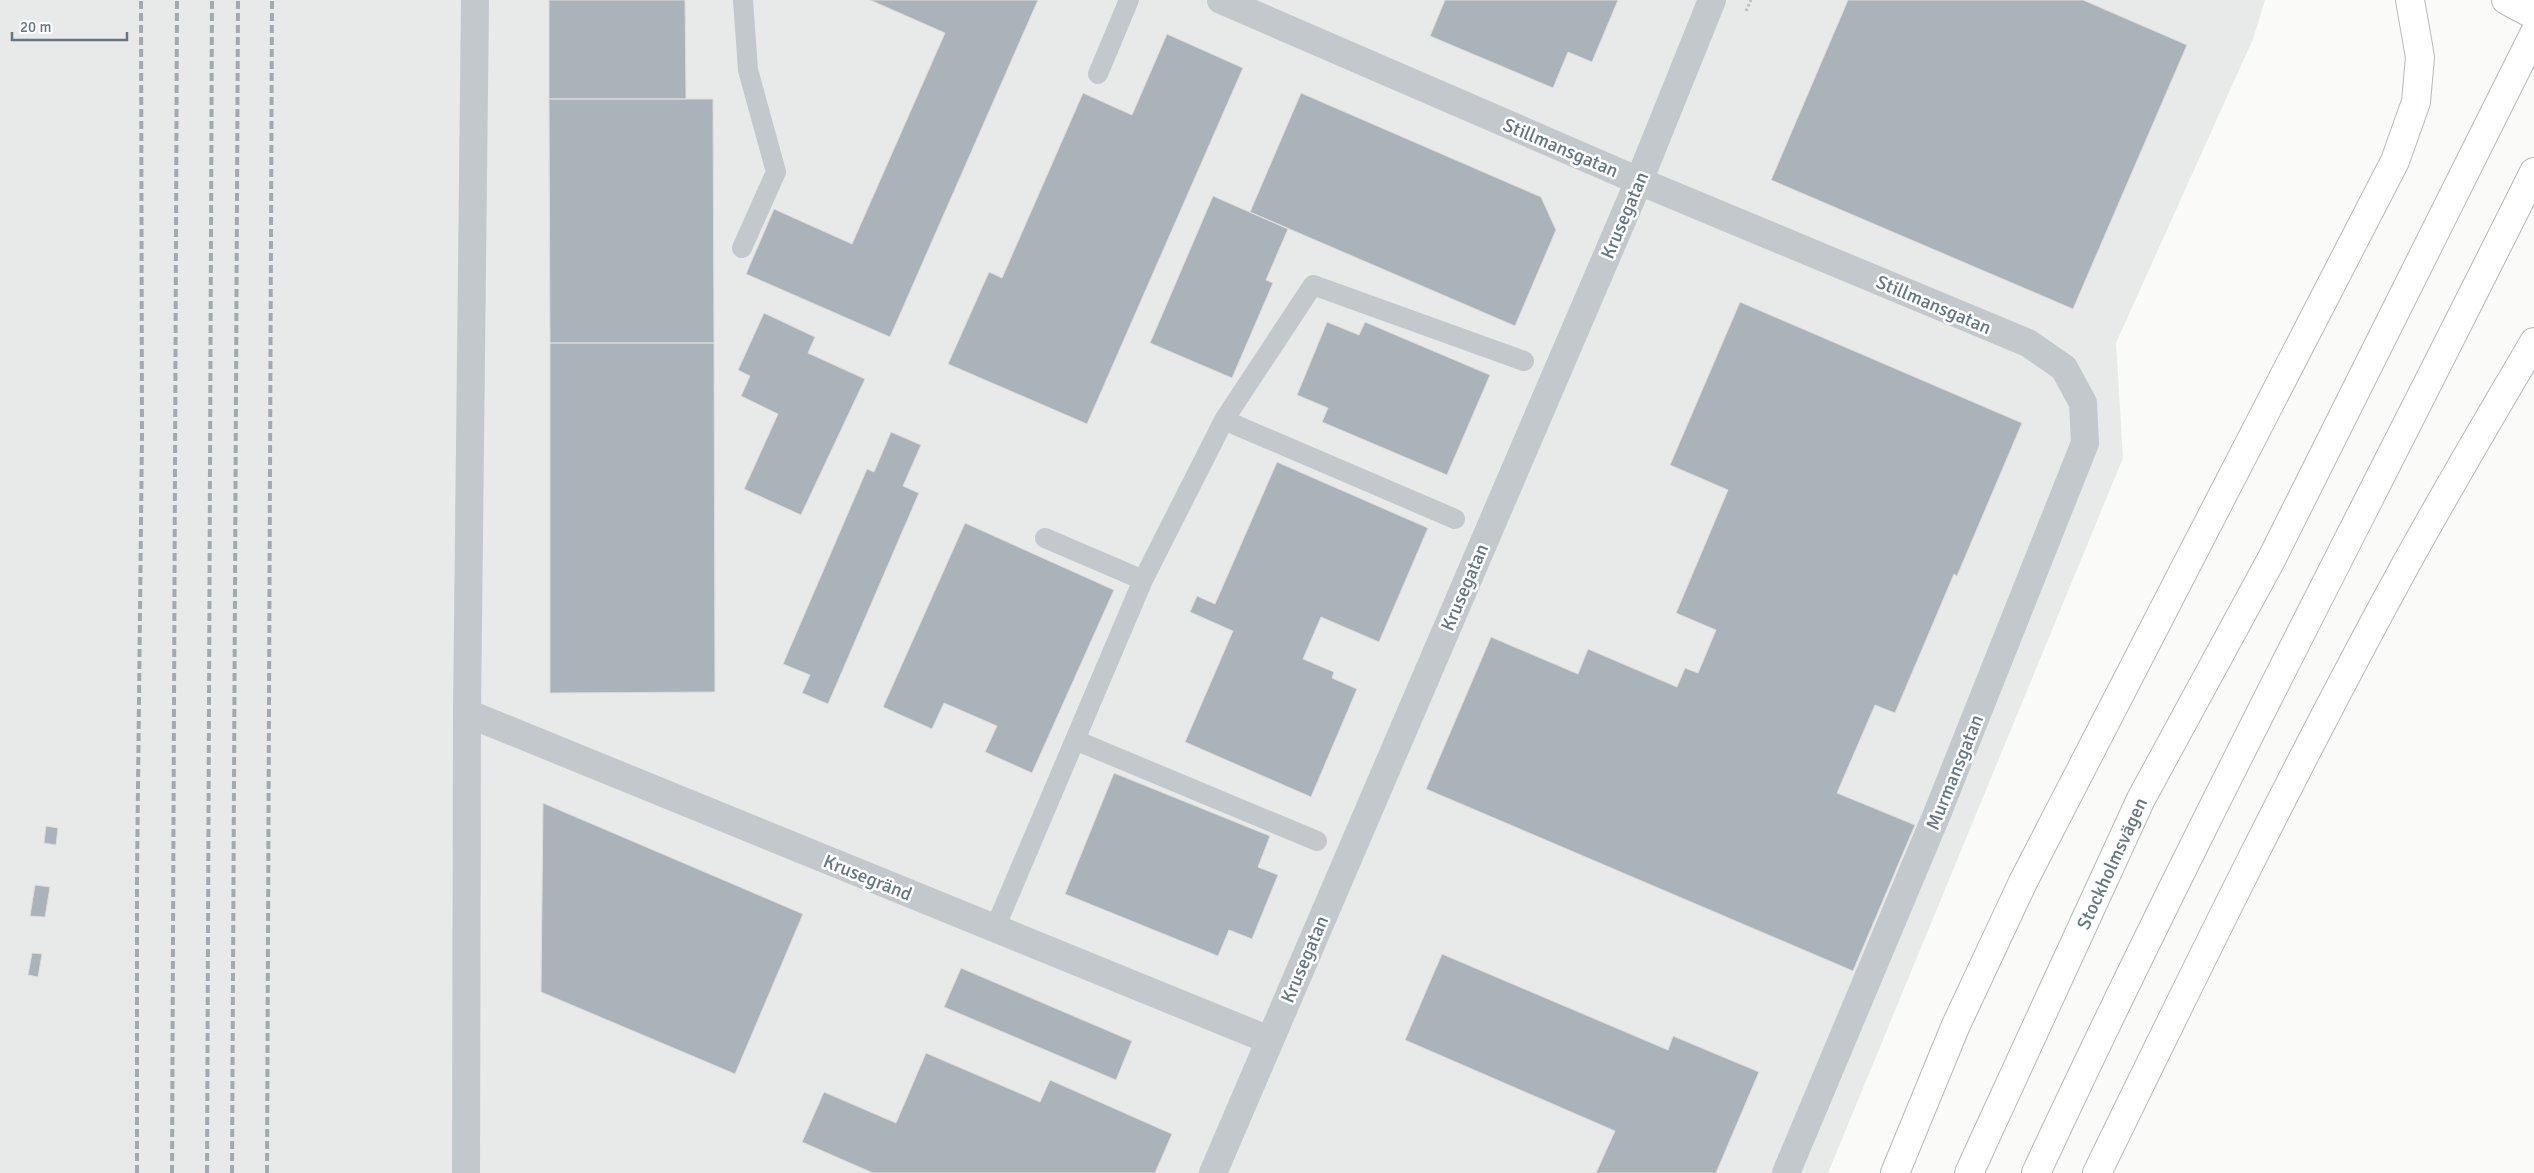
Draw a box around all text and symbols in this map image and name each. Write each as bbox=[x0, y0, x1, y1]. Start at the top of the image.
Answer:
scale bar bbox=[12, 10, 128, 42]
text: 20 m bbox=[20, 18, 51, 36]
street label: Stillmansgatan bbox=[1499, 113, 1622, 183]
street label: Krusegatan bbox=[1596, 168, 1654, 263]
street label: Stillmansgatan bbox=[1872, 270, 1995, 340]
street label: Krusegatan bbox=[1436, 540, 1494, 635]
street label: Murmansgatan bbox=[1921, 711, 1989, 834]
street label: Stockholmsvägen bbox=[2072, 794, 2153, 934]
street label: Krusegränd bbox=[820, 849, 915, 907]
street label: Krusegatan bbox=[1276, 912, 1334, 1007]

